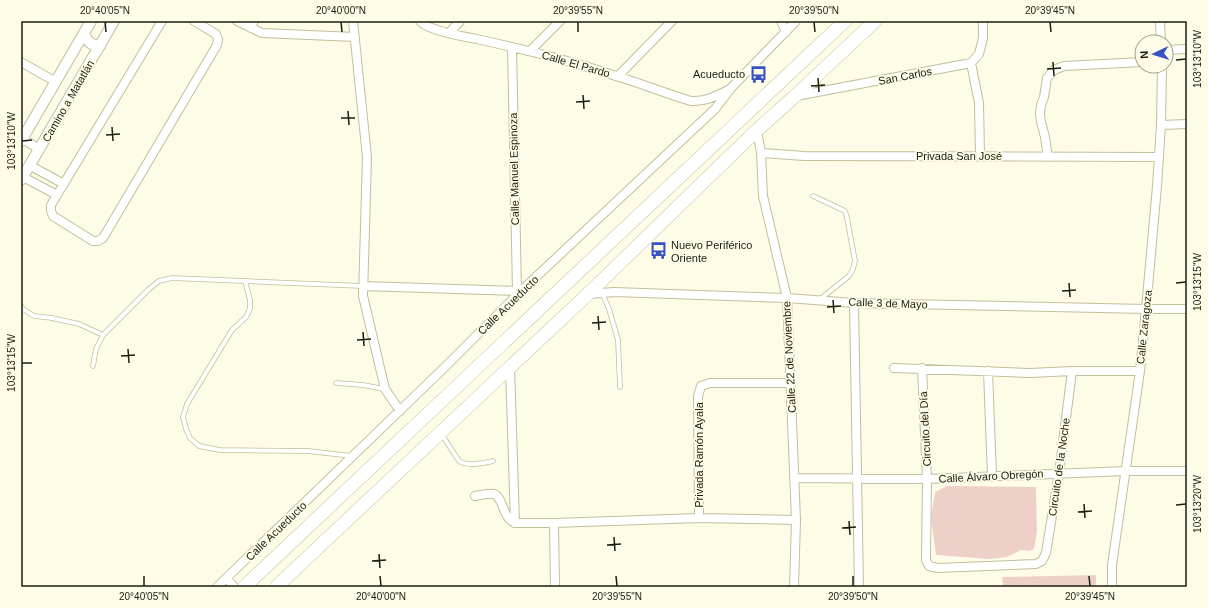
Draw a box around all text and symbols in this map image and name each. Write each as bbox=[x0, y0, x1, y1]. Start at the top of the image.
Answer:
text: 20°40'05"N bbox=[80, 5, 130, 16]
text: 20°40'00"N bbox=[316, 5, 366, 16]
text: 20°39'55"N bbox=[553, 5, 603, 16]
text: 20°39'50"N bbox=[789, 5, 839, 16]
text: 20°39'45"N bbox=[1025, 5, 1075, 16]
text: 103°13'10"W bbox=[1192, 30, 1203, 88]
north arrow bbox=[1134, 34, 1174, 74]
street label: Calle El Pardo bbox=[541, 49, 611, 79]
text: N bbox=[1138, 50, 1150, 59]
street label: Camino a Matatlán bbox=[40, 58, 96, 144]
bus stop icon: Acueducto bbox=[748, 64, 768, 84]
street label: San Carlos bbox=[877, 65, 933, 87]
place label: Acueducto bbox=[693, 68, 745, 80]
text: 103°13'10"W bbox=[6, 112, 17, 170]
street label: Calle Manuel Espinoza bbox=[507, 112, 521, 225]
street label: Privada San José bbox=[916, 150, 1002, 162]
place label: Nuevo Periférico Oriente bbox=[671, 239, 752, 264]
bus stop icon: Nuevo Periférico Oriente bbox=[648, 241, 668, 261]
text: 103°13'15"W bbox=[1192, 253, 1203, 311]
street label: Calle Acueducto bbox=[475, 273, 541, 337]
street label: Calle Zaragoza bbox=[1134, 288, 1154, 365]
street label: Calle 3 de Mayo bbox=[848, 296, 928, 310]
street label: Calle 22 de Noviembre bbox=[780, 301, 798, 413]
text: 103°13'15"W bbox=[6, 334, 17, 392]
street label: Circuito del Día bbox=[917, 390, 933, 467]
street label: Privada Ramón Ayala bbox=[693, 401, 705, 508]
street label: Circuito de la Noche bbox=[1046, 417, 1072, 517]
street label: Calle Álvaro Obregón bbox=[938, 467, 1044, 485]
text: 103°13'20"W bbox=[1192, 475, 1203, 533]
street label: Calle Acueducto bbox=[243, 499, 309, 563]
text: 20°40'05"N bbox=[119, 591, 169, 602]
text: 20°40'00"N bbox=[356, 591, 406, 602]
text: 20°39'55"N bbox=[592, 591, 642, 602]
text: 20°39'50"N bbox=[828, 591, 878, 602]
text: 20°39'45"N bbox=[1065, 591, 1115, 602]

